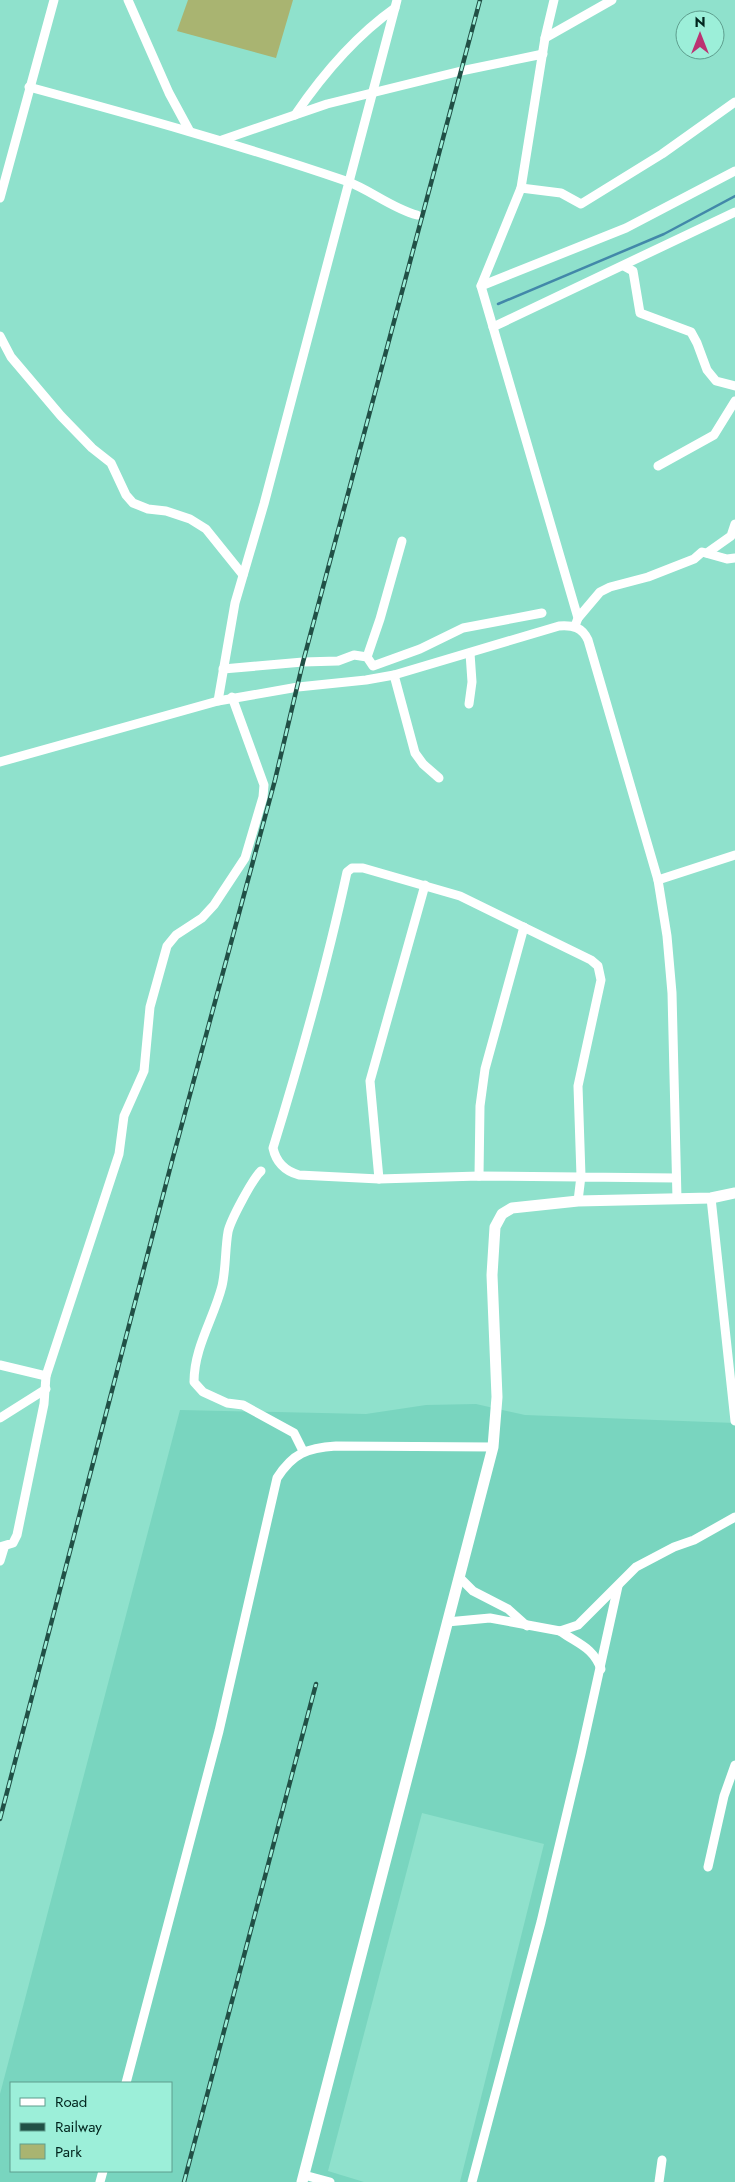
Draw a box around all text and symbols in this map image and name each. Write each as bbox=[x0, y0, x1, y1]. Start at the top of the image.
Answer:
north arrow bbox=[675, 10, 725, 60]
text: N bbox=[694, 12, 706, 32]
legend bbox=[10, 2082, 172, 2172]
text: Road bbox=[55, 2091, 87, 2113]
text: Railway bbox=[55, 2116, 102, 2138]
text: Park bbox=[55, 2141, 82, 2163]

